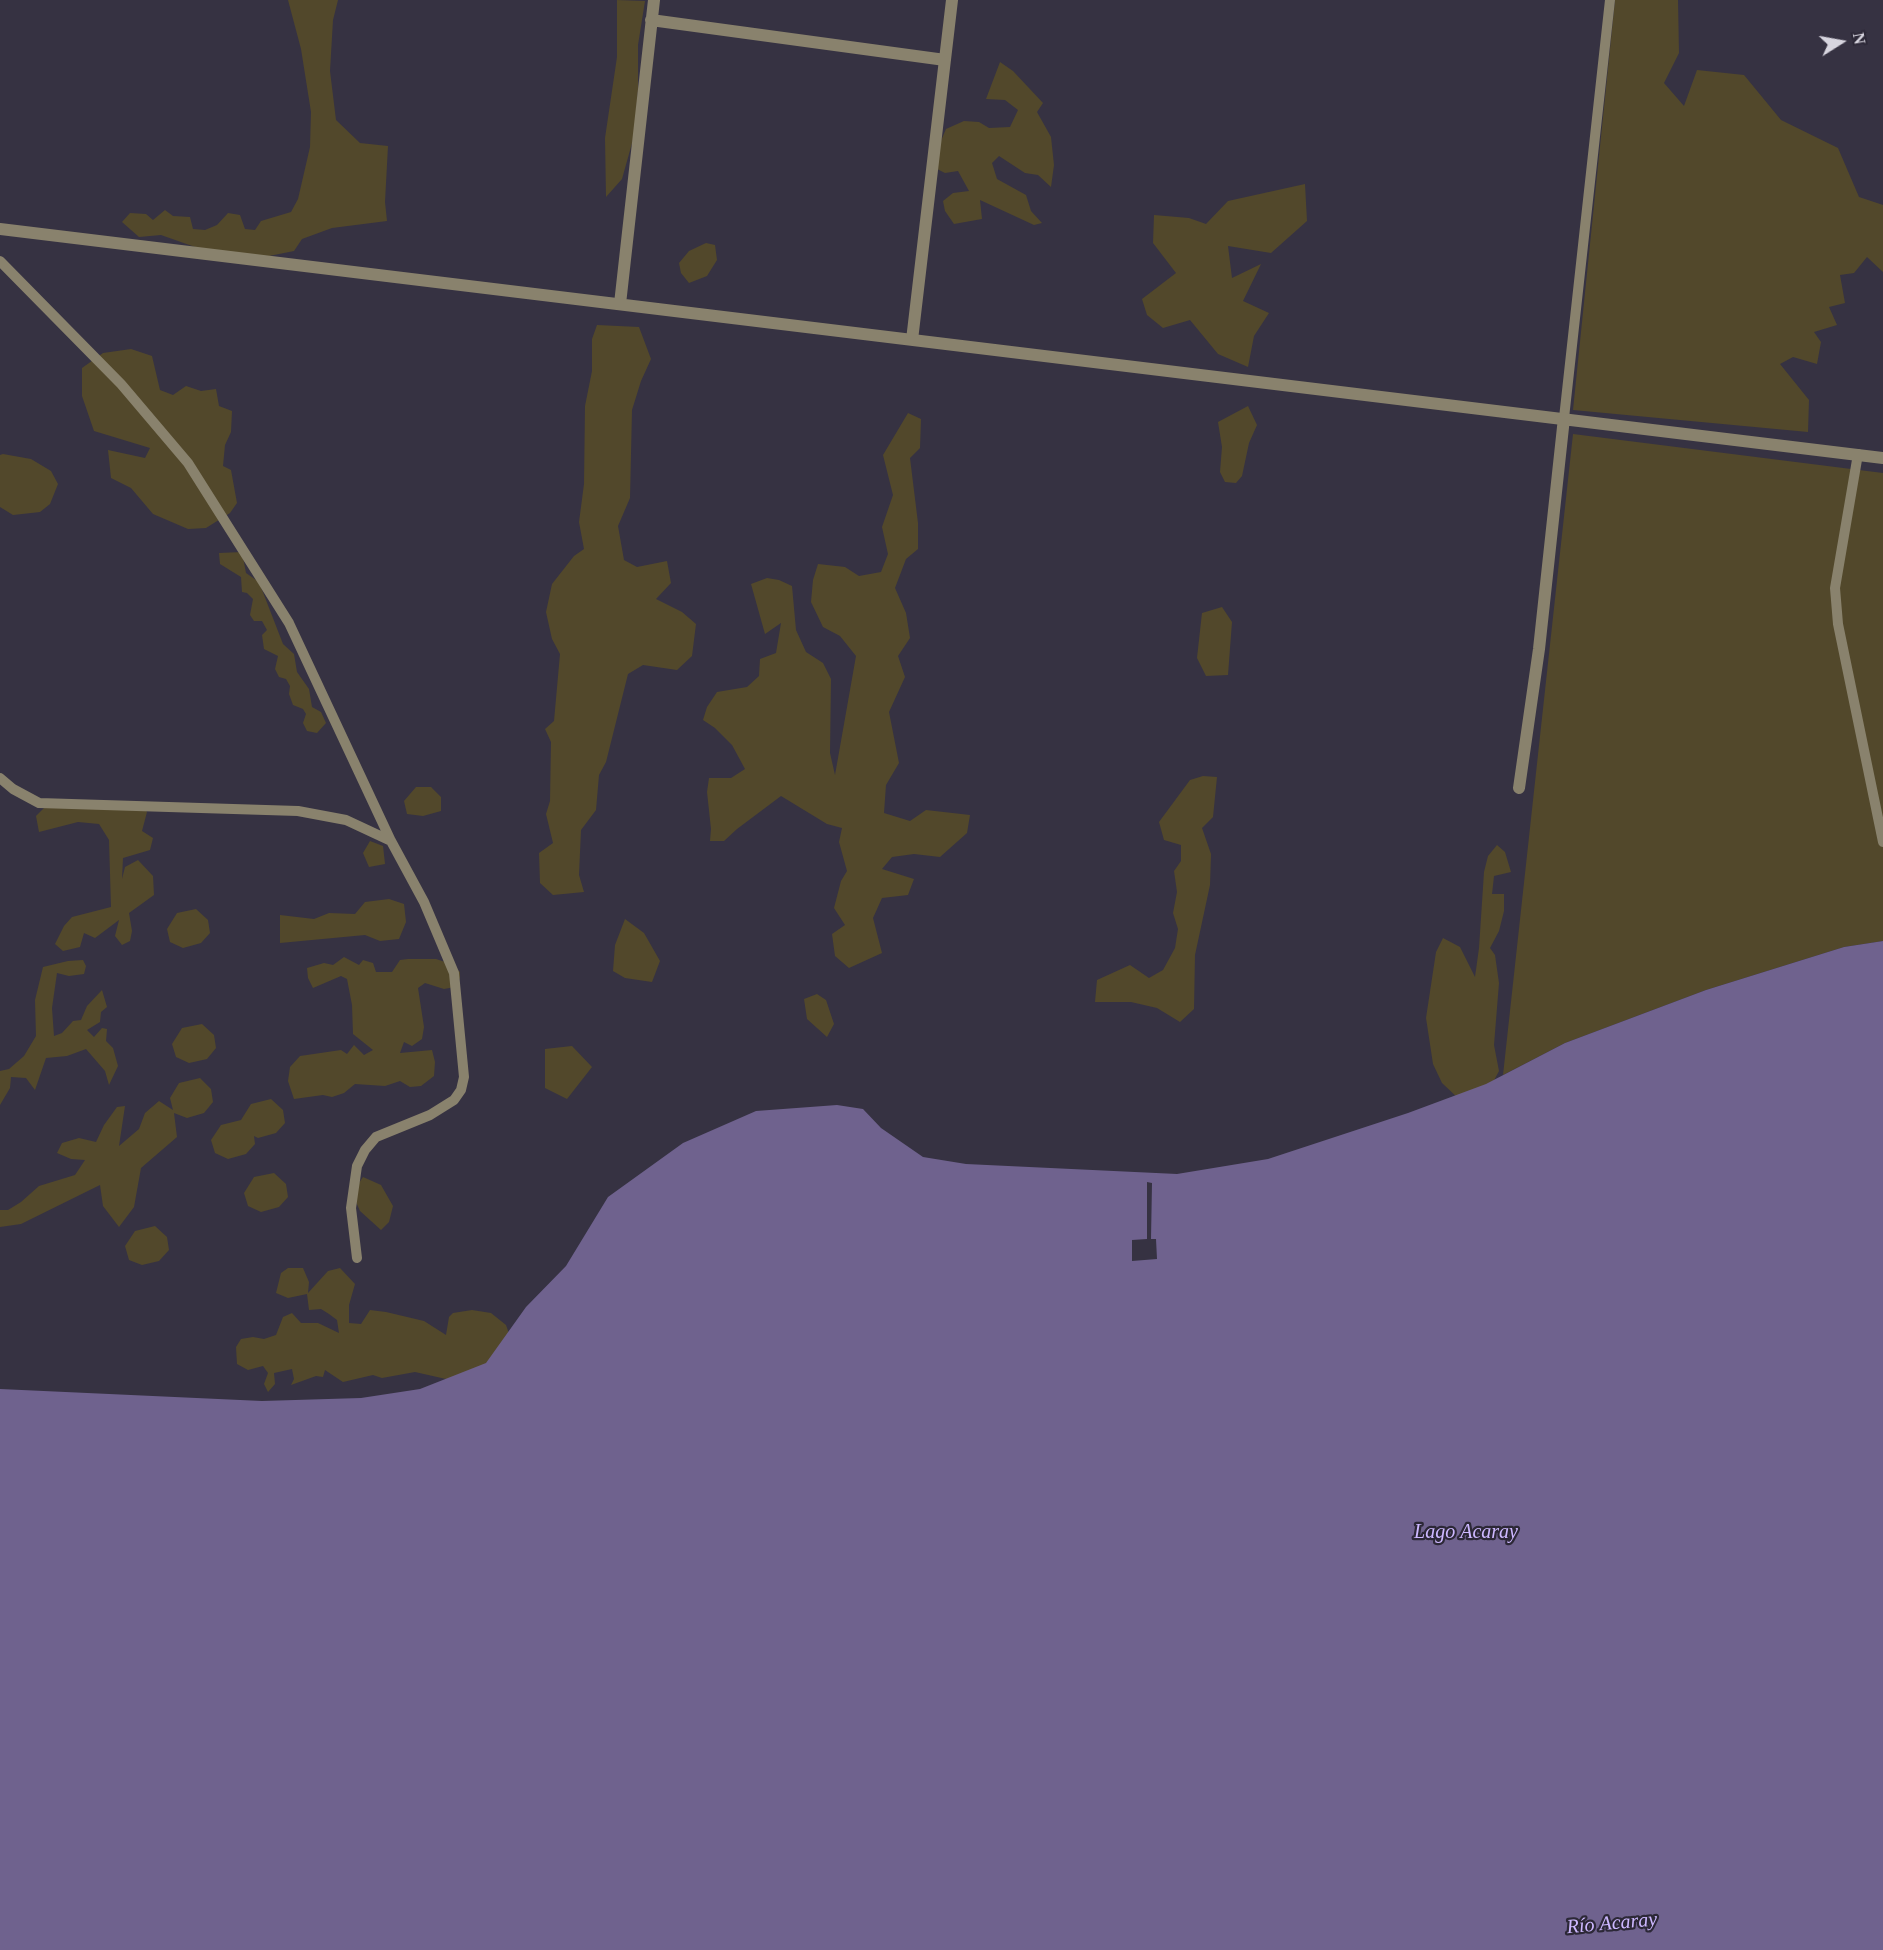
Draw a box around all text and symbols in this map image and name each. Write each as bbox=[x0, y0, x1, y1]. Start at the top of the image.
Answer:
north arrow bbox=[1811, 12, 1871, 72]
text: N bbox=[1850, 31, 1869, 46]
water label: Lago Acaray bbox=[1414, 1521, 1518, 1545]
water label: Río Acaray bbox=[1566, 1908, 1658, 1940]

